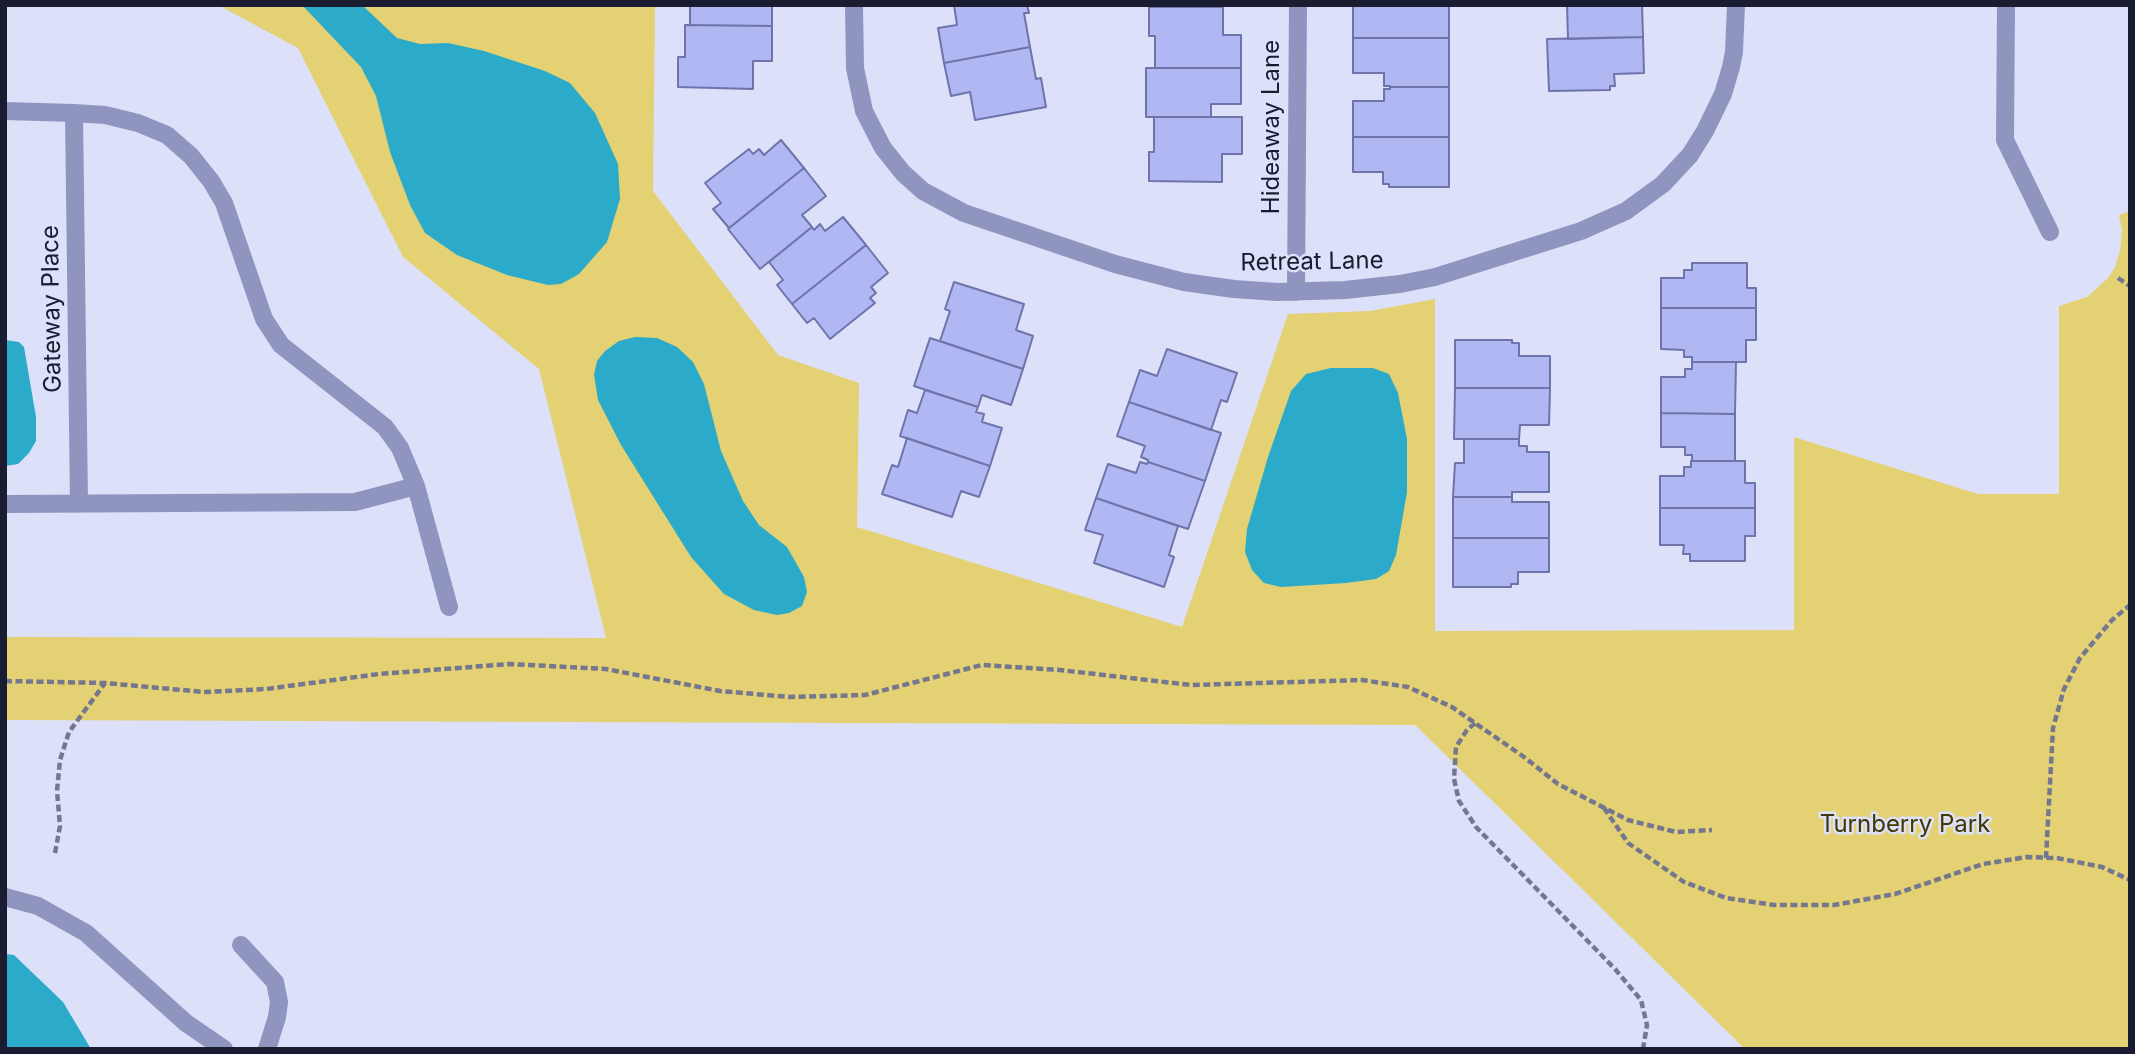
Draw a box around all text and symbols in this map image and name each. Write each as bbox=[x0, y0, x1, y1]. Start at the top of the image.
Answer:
street label: Hideaway Lane bbox=[1258, 40, 1286, 214]
street label: Gateway Place bbox=[36, 225, 68, 393]
street label: Retreat Lane bbox=[1240, 246, 1384, 278]
park label: Turnberry Park bbox=[1820, 811, 1990, 839]

